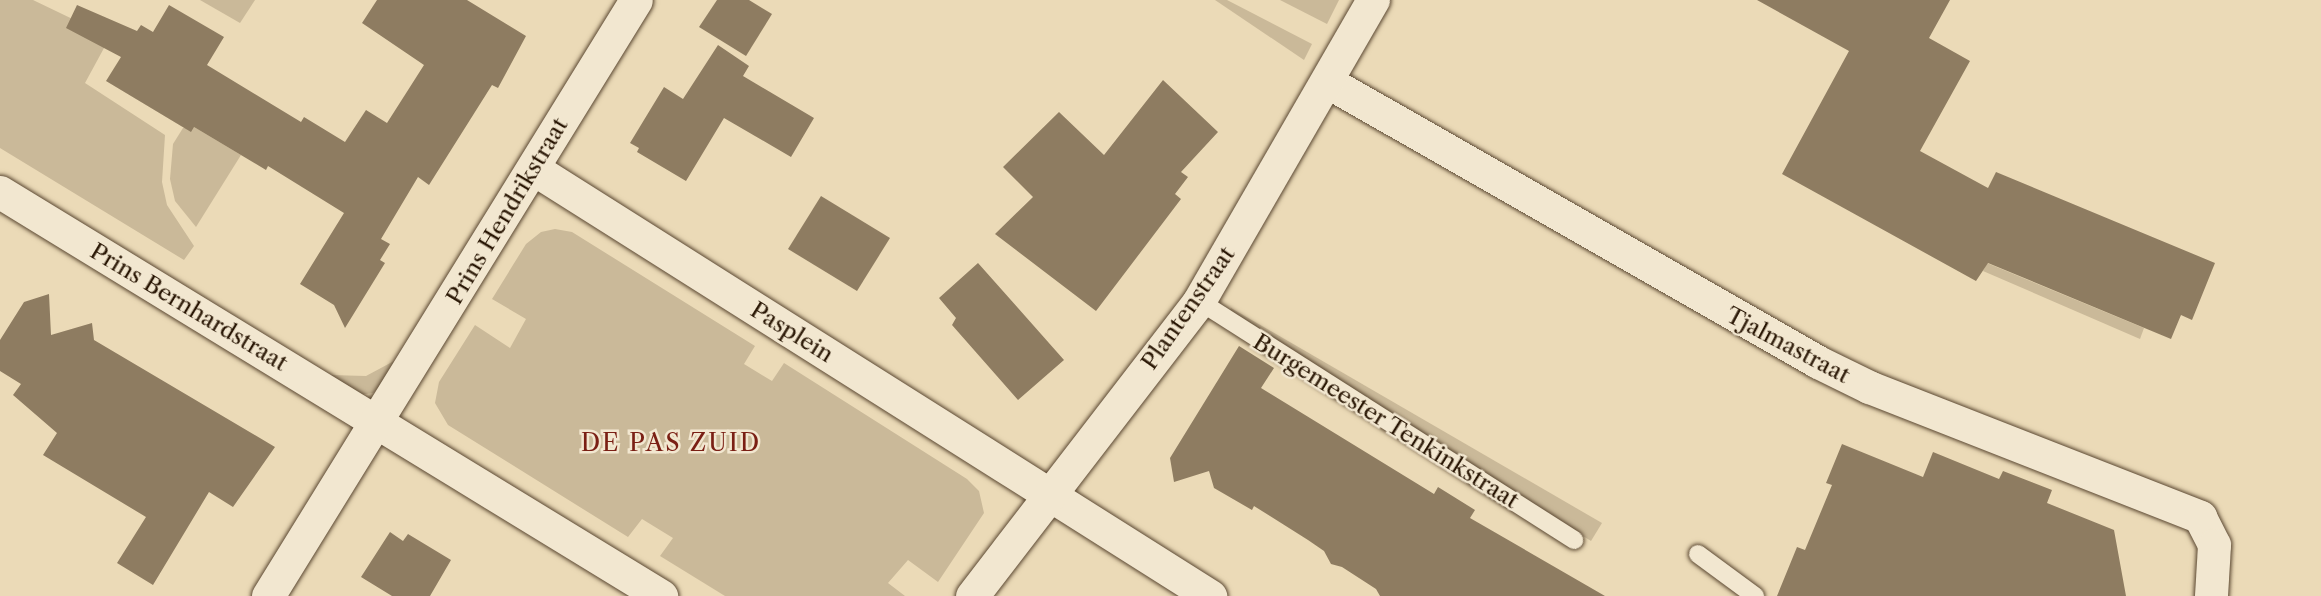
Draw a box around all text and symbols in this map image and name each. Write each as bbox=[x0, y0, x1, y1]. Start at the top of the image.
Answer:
street label: Prins Hendrikstraat bbox=[440, 113, 574, 309]
street label: Prins Bernhardstraat bbox=[85, 237, 293, 377]
street label: Plantenstraat bbox=[1135, 241, 1241, 375]
street label: Pasplein bbox=[746, 296, 838, 368]
street label: Tjalmastraat bbox=[1721, 301, 1855, 389]
street label: Burgemeester Tenkinkstraat bbox=[1248, 327, 1524, 515]
district label: DE PAS ZUID bbox=[582, 429, 760, 457]

